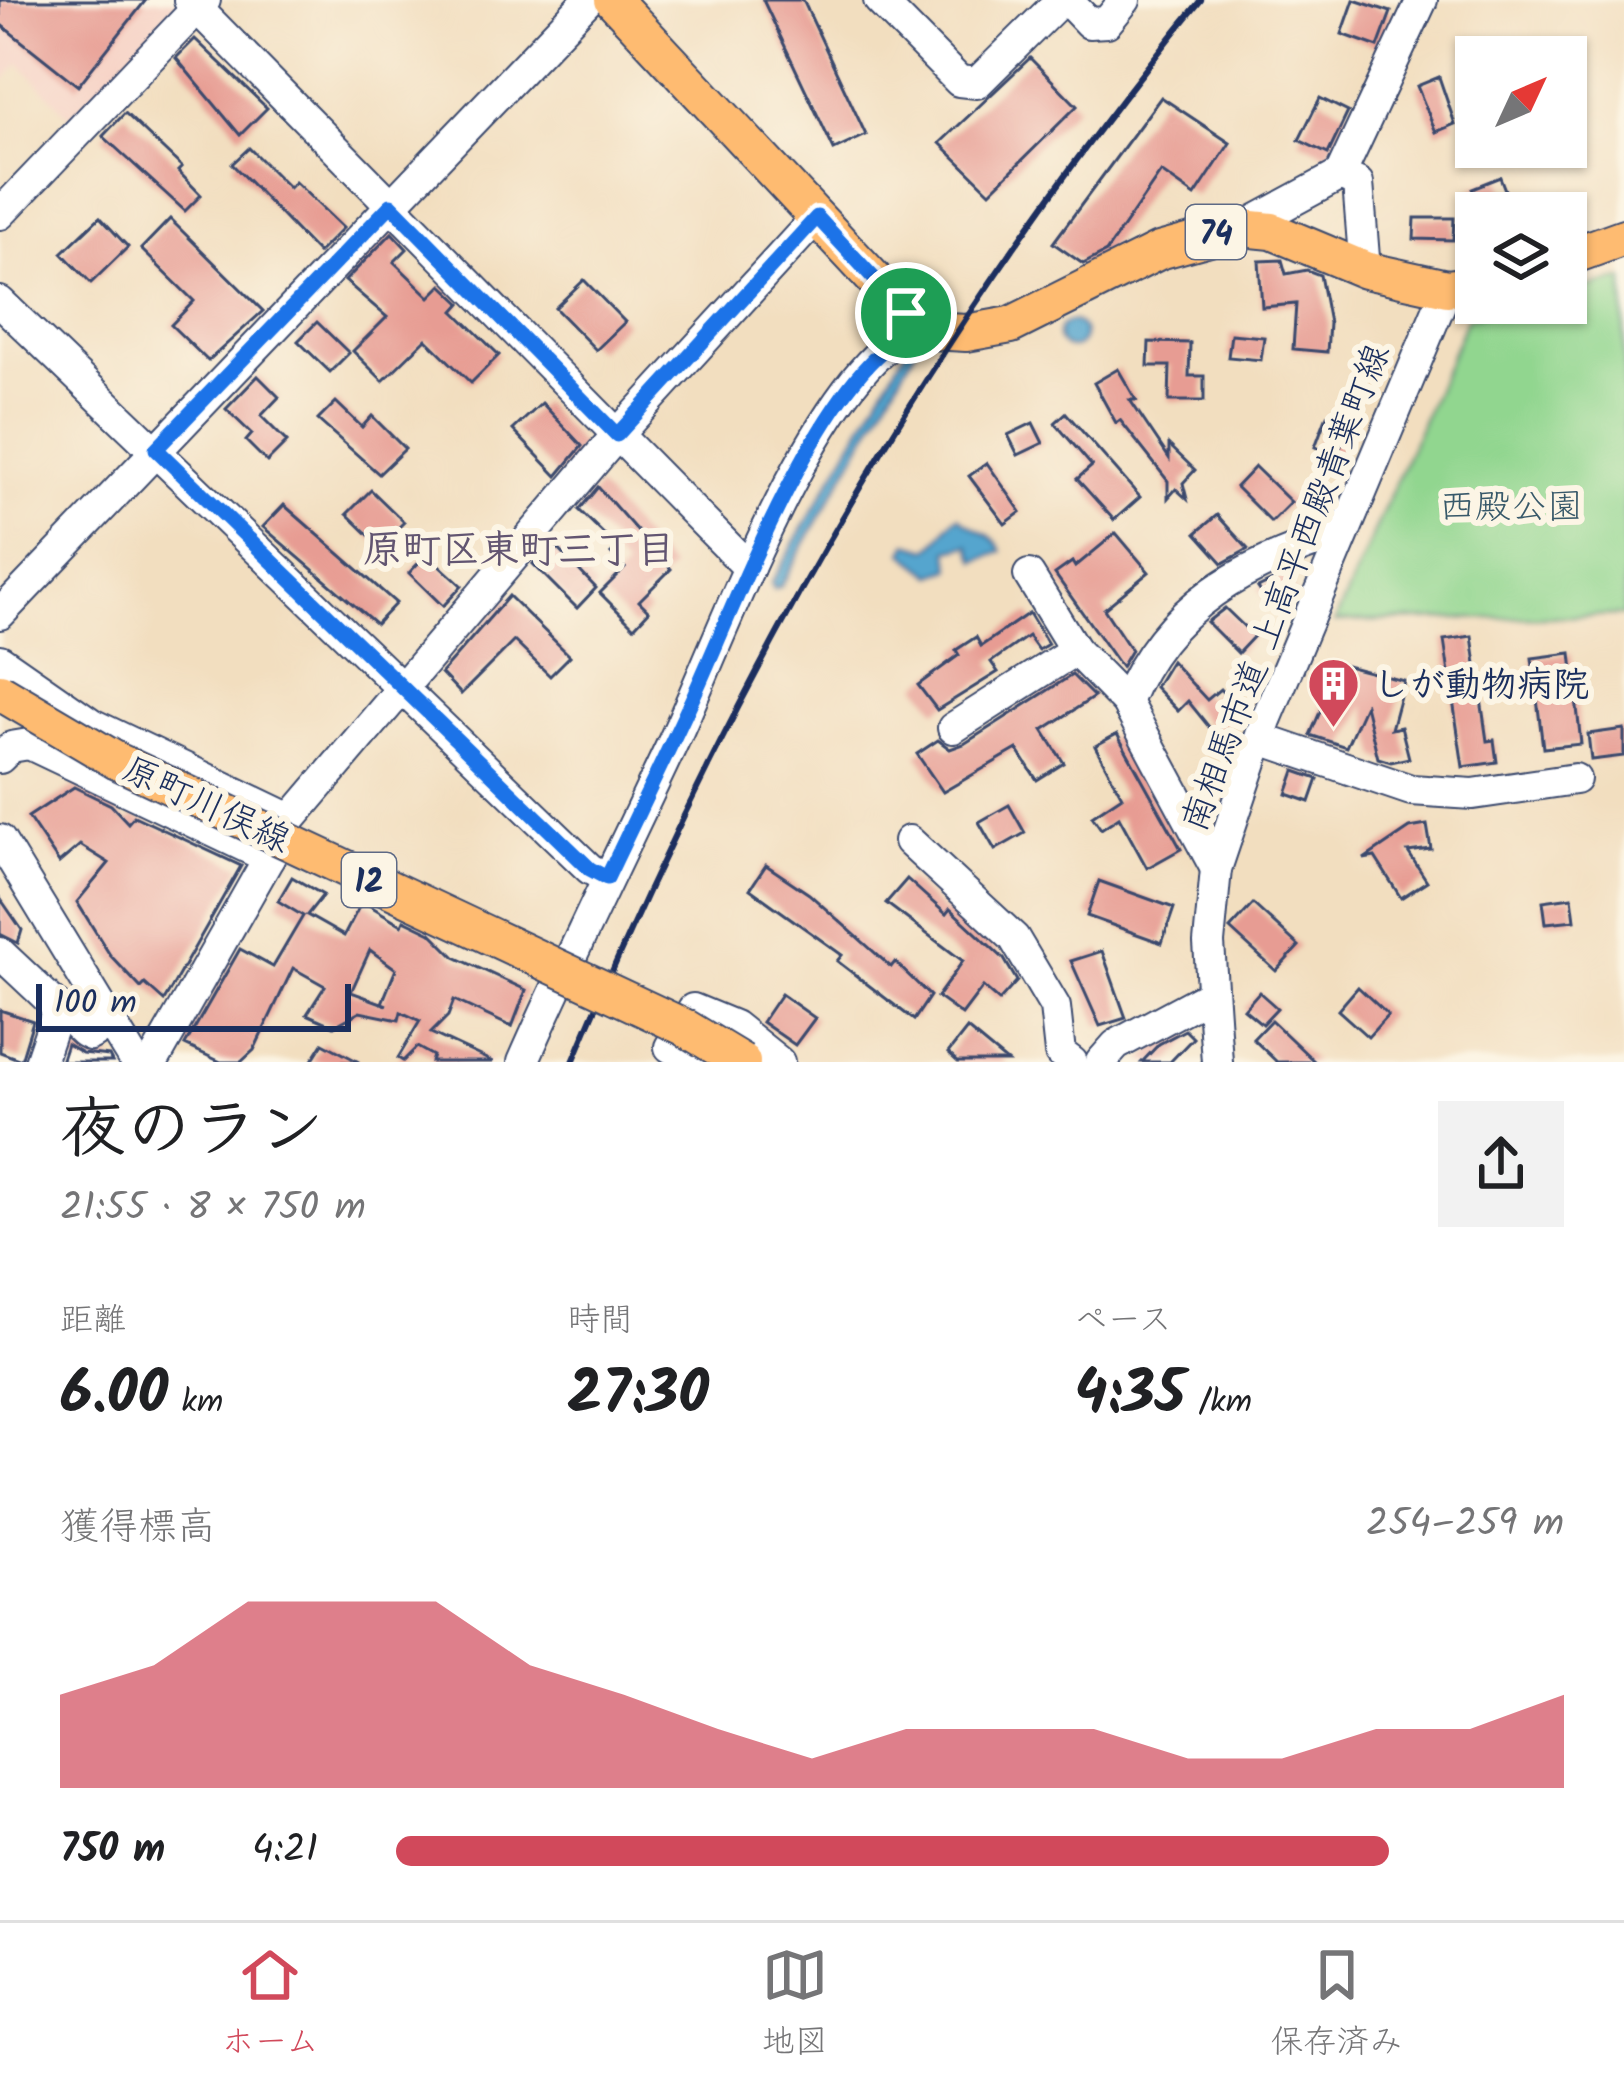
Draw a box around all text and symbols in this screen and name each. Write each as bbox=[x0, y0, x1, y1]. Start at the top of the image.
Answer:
north arrow bbox=[1455, 36, 1587, 168]
map controls bbox=[1455, 36, 1587, 324]
button: layers bbox=[1455, 192, 1587, 324]
road number: 74 bbox=[1186, 205, 1246, 259]
pin bbox=[855, 262, 957, 364]
icon: arrive bbox=[873, 280, 939, 346]
street label: 南相馬市道 上高平西殿青葉町線 bbox=[1168, 336, 1407, 840]
park label: 西殿公園 bbox=[1439, 480, 1583, 537]
district label: 原町区東町三丁目 bbox=[363, 521, 675, 583]
building icon: しが動物病院 bbox=[1306, 655, 1362, 729]
place label: しが動物病院 bbox=[1373, 658, 1589, 715]
street label: 原町川俣線 bbox=[112, 742, 299, 870]
road number: 12 bbox=[342, 853, 396, 907]
scale bar bbox=[36, 978, 351, 1031]
text: 100 m bbox=[54, 978, 137, 1031]
text: 夜のラン bbox=[60, 1080, 324, 1185]
button: share bbox=[1438, 1101, 1564, 1227]
text: 21:55 · 8 × 750 m bbox=[60, 1178, 366, 1240]
text: 距離 bbox=[60, 1295, 126, 1348]
text: 時間 bbox=[567, 1295, 633, 1348]
text: ペース bbox=[1075, 1295, 1172, 1348]
text: 6.00 bbox=[60, 1348, 168, 1444]
text: 27:30 bbox=[567, 1348, 709, 1444]
text: 4:35 bbox=[1075, 1348, 1185, 1444]
text: km bbox=[168, 1377, 223, 1430]
text: /km bbox=[1185, 1377, 1252, 1430]
text: 254–259 m bbox=[1366, 1494, 1564, 1556]
text: 獲得標高 bbox=[60, 1498, 216, 1560]
text: 750 m bbox=[60, 1820, 165, 1882]
text: 4:21 bbox=[252, 1820, 318, 1882]
tab: ホーム bbox=[221, 1942, 319, 2070]
tab: 地図 bbox=[762, 1942, 828, 2070]
tab: 保存済み bbox=[1271, 1942, 1403, 2070]

